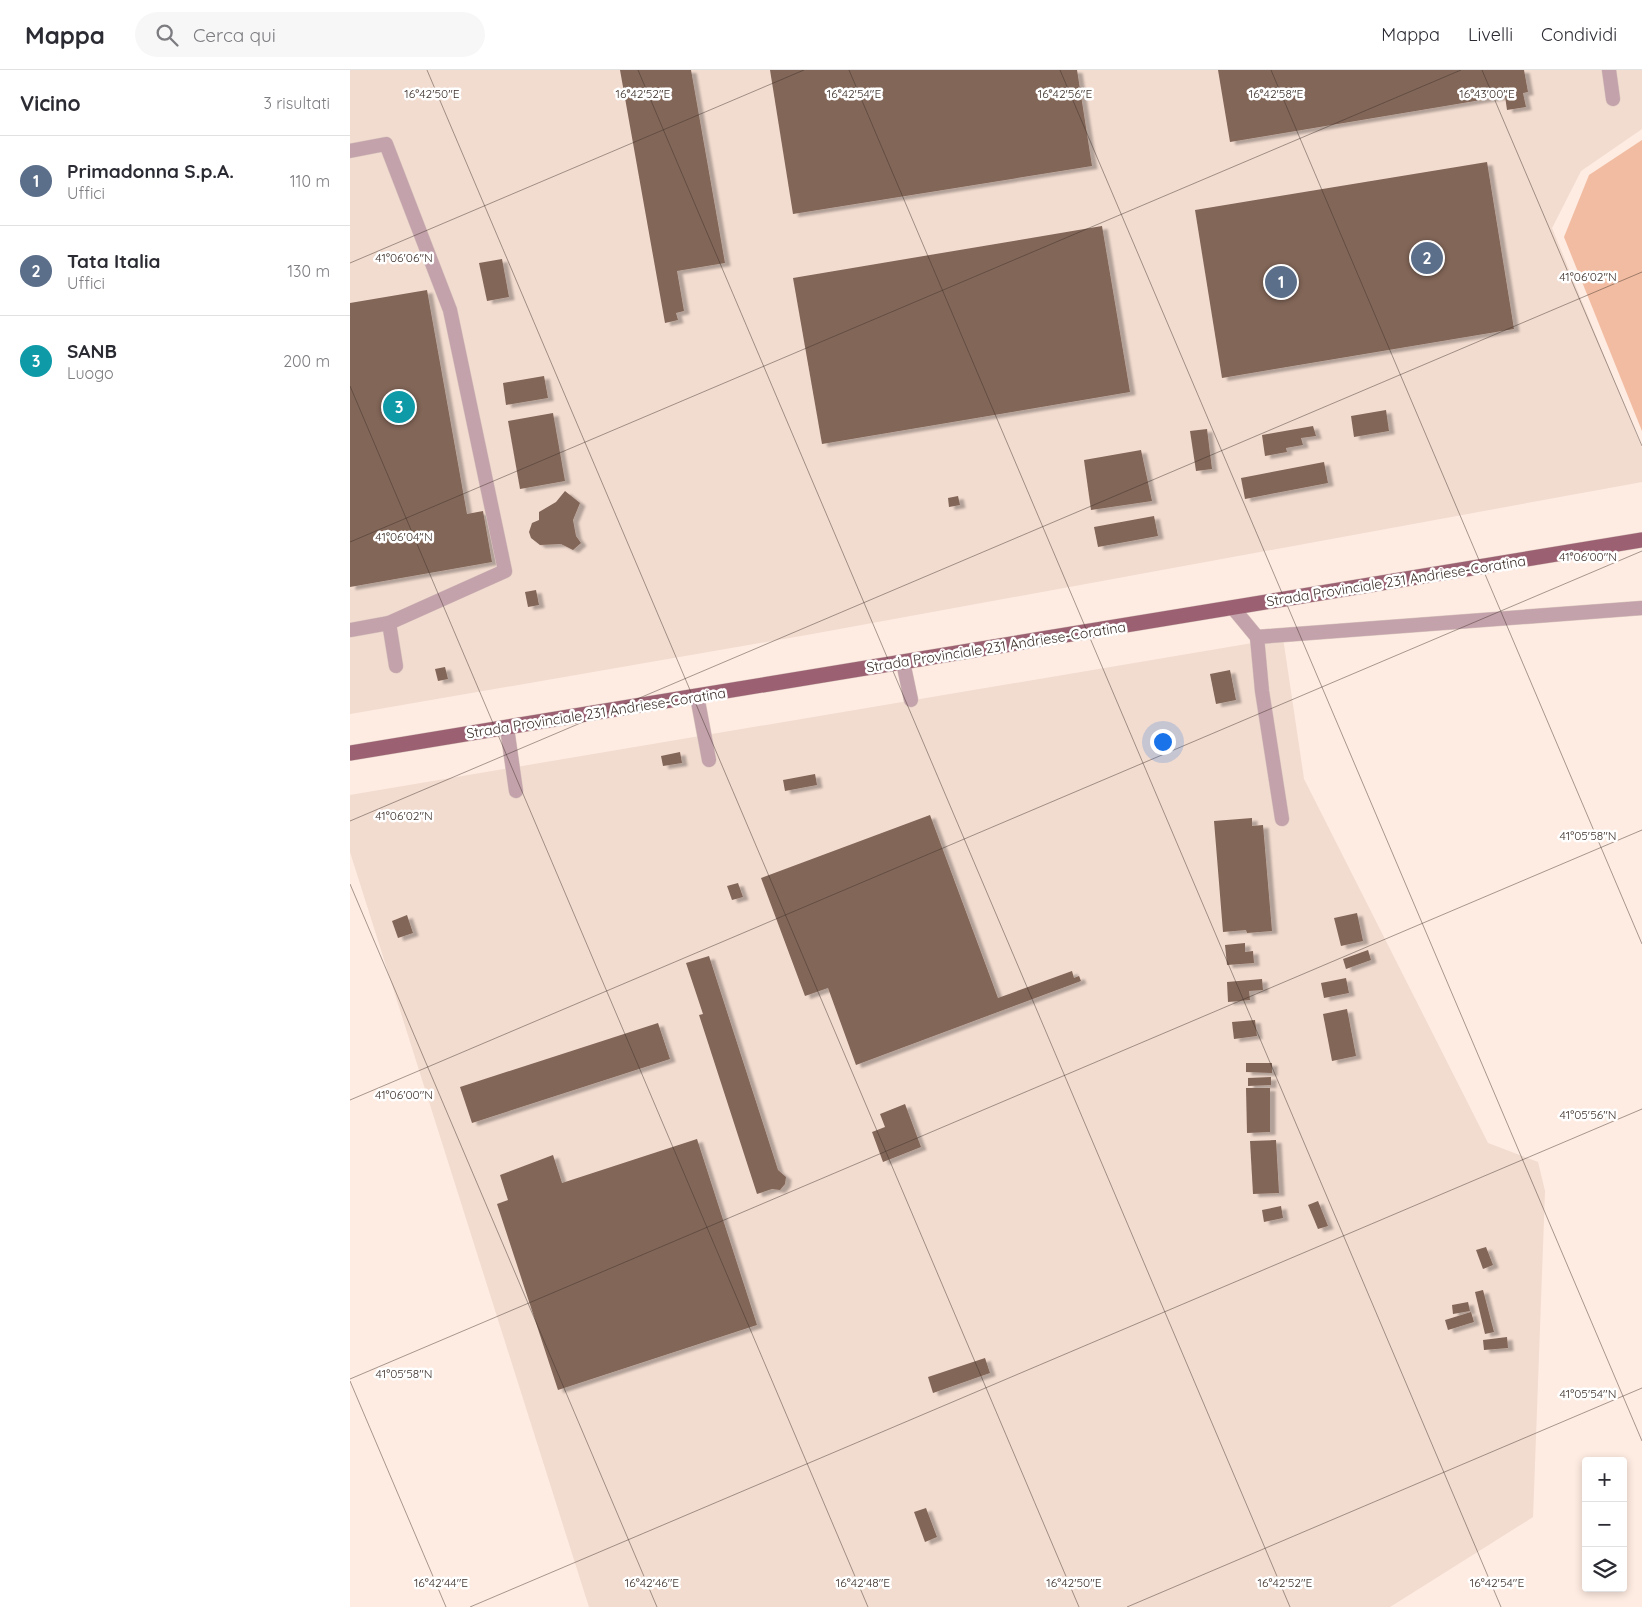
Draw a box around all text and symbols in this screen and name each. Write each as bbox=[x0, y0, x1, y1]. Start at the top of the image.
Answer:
search box bbox=[135, 12, 485, 57]
text: Mappa bbox=[25, 20, 105, 50]
icon: search bbox=[153, 21, 181, 49]
text: Cerca qui bbox=[193, 23, 276, 47]
text: Mappa bbox=[1381, 23, 1440, 46]
text: Livelli bbox=[1468, 23, 1513, 46]
text: Condividi bbox=[1541, 23, 1617, 46]
text: 16°42'50"E bbox=[404, 86, 460, 101]
text: 16°42'52"E bbox=[616, 86, 671, 101]
text: 16°42'54"E bbox=[827, 86, 881, 101]
text: 16°42'56"E bbox=[1038, 86, 1092, 101]
text: 16°42'58"E bbox=[1249, 86, 1303, 101]
text: 16°43'00"E bbox=[1459, 86, 1515, 101]
text: Vicino bbox=[20, 90, 81, 116]
text: 3 risultati bbox=[263, 93, 330, 113]
text: Primadonna S.p.A. bbox=[67, 159, 234, 183]
text: 1 bbox=[33, 171, 39, 191]
text: 110 m bbox=[290, 171, 330, 191]
text: Uffici bbox=[67, 183, 105, 203]
pin: 2 bbox=[1411, 239, 1443, 277]
text: Tata Italia bbox=[67, 249, 160, 273]
text: 41°06'06"N bbox=[375, 250, 433, 265]
text: 2 bbox=[31, 261, 41, 281]
text: 130 m bbox=[287, 261, 330, 281]
pin: 1 bbox=[1265, 263, 1297, 301]
text: 41°06'02"N bbox=[1559, 269, 1617, 284]
text: Uffici bbox=[67, 273, 105, 293]
text: SANB bbox=[67, 339, 117, 363]
text: 3 bbox=[32, 351, 40, 371]
text: 200 m bbox=[283, 351, 330, 371]
text: Luogo bbox=[67, 363, 114, 383]
pin: 3 bbox=[383, 388, 415, 426]
text: 41°06'04"N bbox=[375, 529, 433, 544]
text: 41°06'00"N bbox=[1559, 549, 1617, 564]
street label: Strada Provinciale 231 Andriese-Coratina bbox=[1265, 552, 1527, 610]
street label: Strada Provinciale 231 Andriese-Coratina bbox=[865, 618, 1127, 676]
street label: Strada Provinciale 231 Andriese-Coratina bbox=[465, 684, 727, 742]
your location bbox=[1150, 729, 1176, 755]
text: 41°06'02"N bbox=[375, 808, 433, 823]
text: 41°05'58"N bbox=[1559, 828, 1617, 843]
text: 41°06'00"N bbox=[375, 1087, 433, 1102]
text: 41°05'56"N bbox=[1560, 1107, 1616, 1122]
text: 41°05'58"N bbox=[375, 1366, 433, 1381]
text: 41°05'54"N bbox=[1560, 1386, 1616, 1401]
map controls bbox=[1582, 1457, 1627, 1592]
button: + bbox=[1582, 1457, 1627, 1502]
button: − bbox=[1582, 1502, 1627, 1547]
button: layers bbox=[1582, 1547, 1627, 1592]
text: 16°42'44"E bbox=[414, 1575, 468, 1590]
text: 16°42'46"E bbox=[625, 1575, 679, 1590]
text: 16°42'48"E bbox=[836, 1575, 890, 1590]
text: 16°42'50"E bbox=[1046, 1575, 1102, 1590]
text: 16°42'52"E bbox=[1258, 1575, 1313, 1590]
text: 16°42'54"E bbox=[1470, 1575, 1524, 1590]

